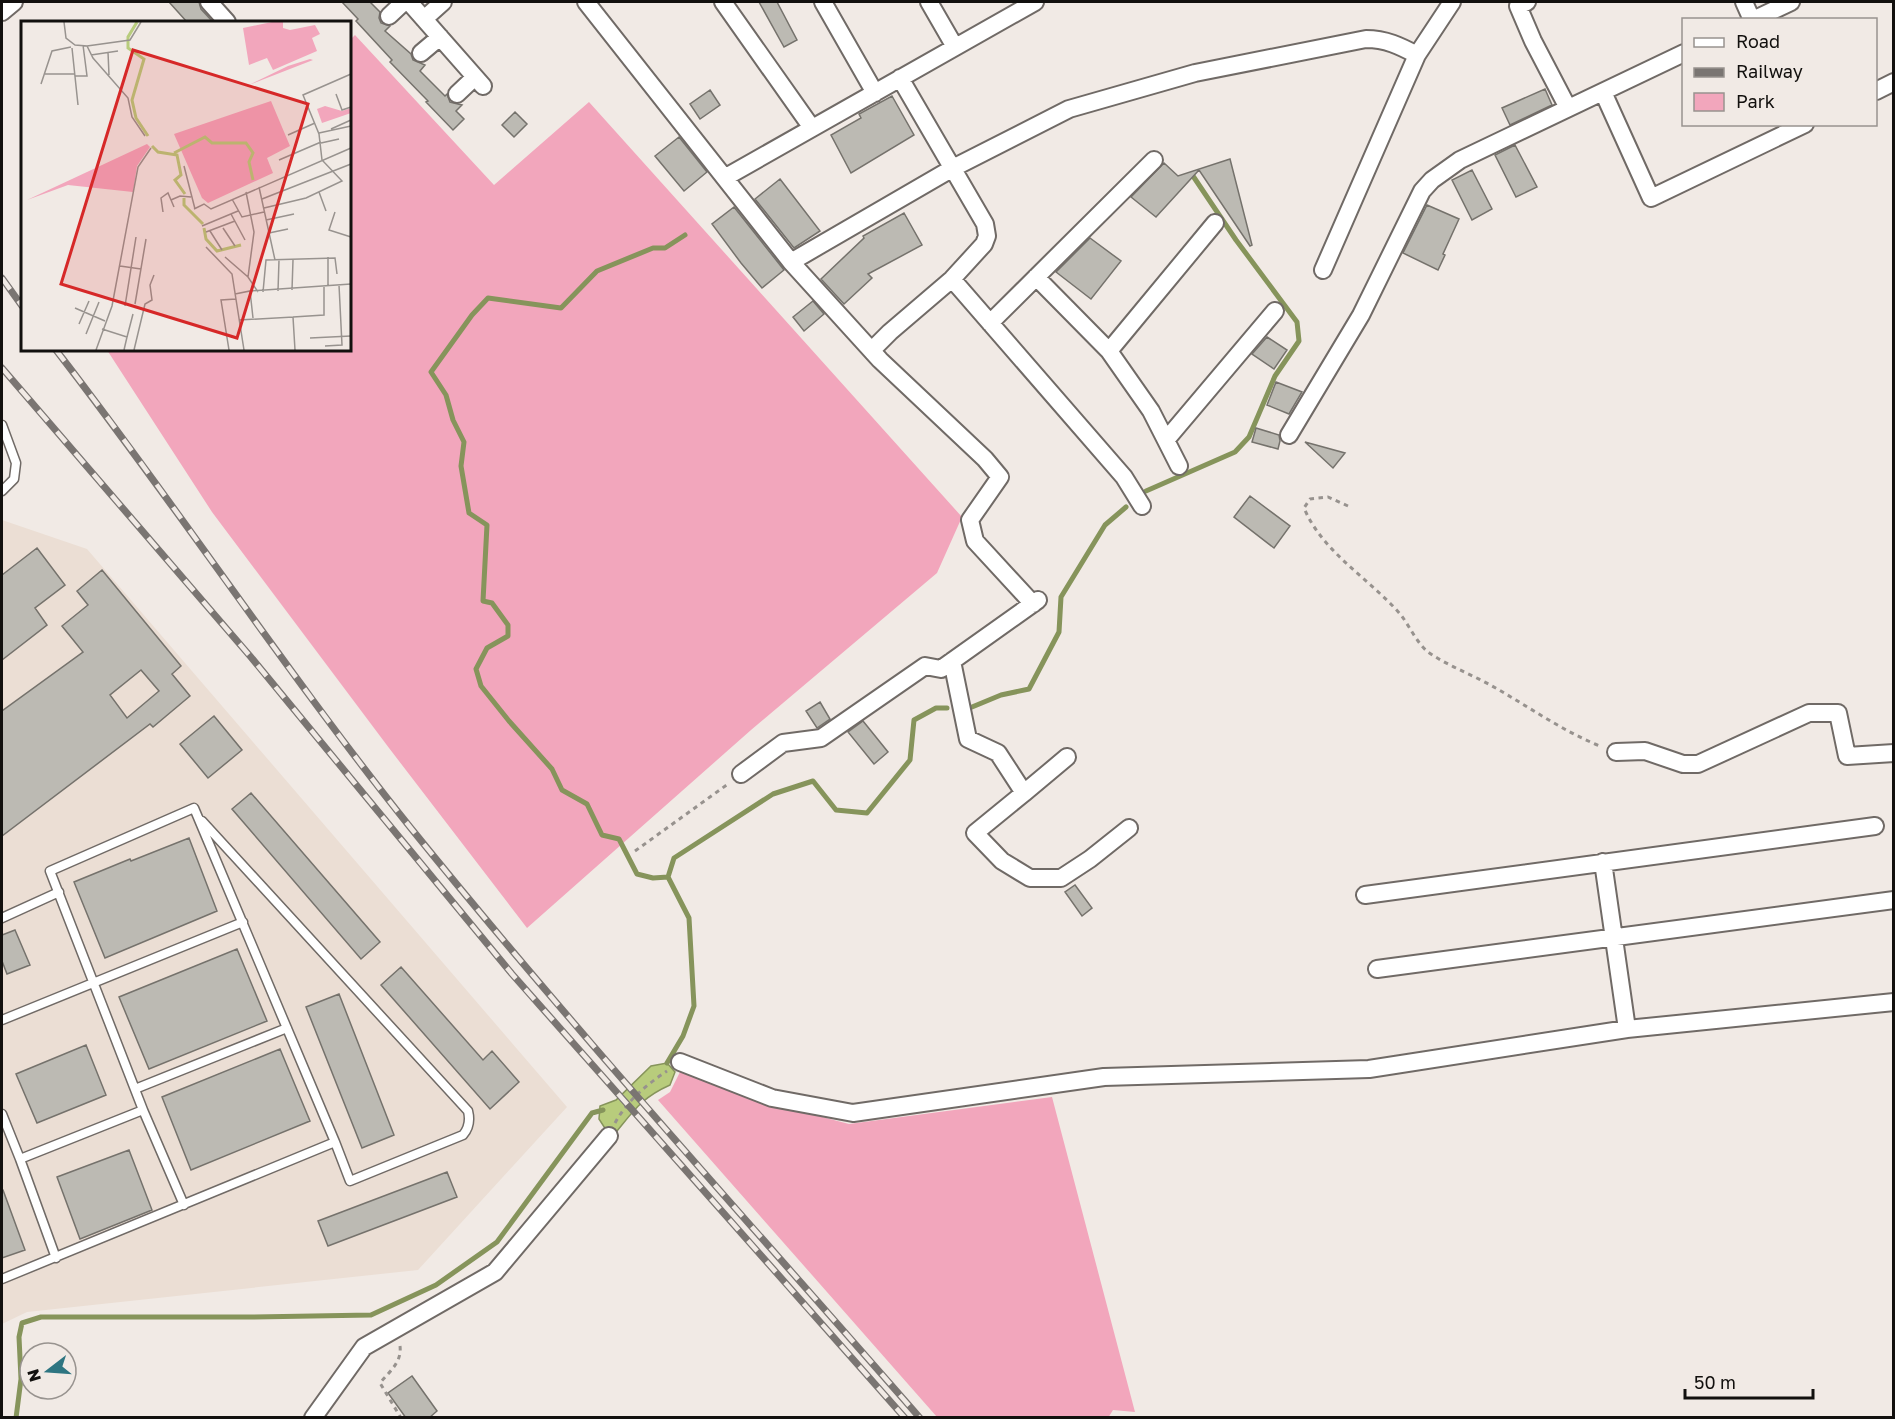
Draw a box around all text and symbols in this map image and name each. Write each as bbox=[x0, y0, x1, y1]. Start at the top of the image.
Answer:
legend bbox=[1682, 18, 1877, 126]
inset map bbox=[21, 21, 351, 351]
text: Road bbox=[1736, 30, 1780, 52]
text: Railway bbox=[1736, 60, 1803, 82]
text: Park bbox=[1736, 90, 1775, 112]
north arrow bbox=[18, 1341, 78, 1401]
scale bar bbox=[1685, 1362, 1812, 1400]
text: N bbox=[22, 1367, 45, 1384]
text: 50 m bbox=[1694, 1371, 1736, 1393]

